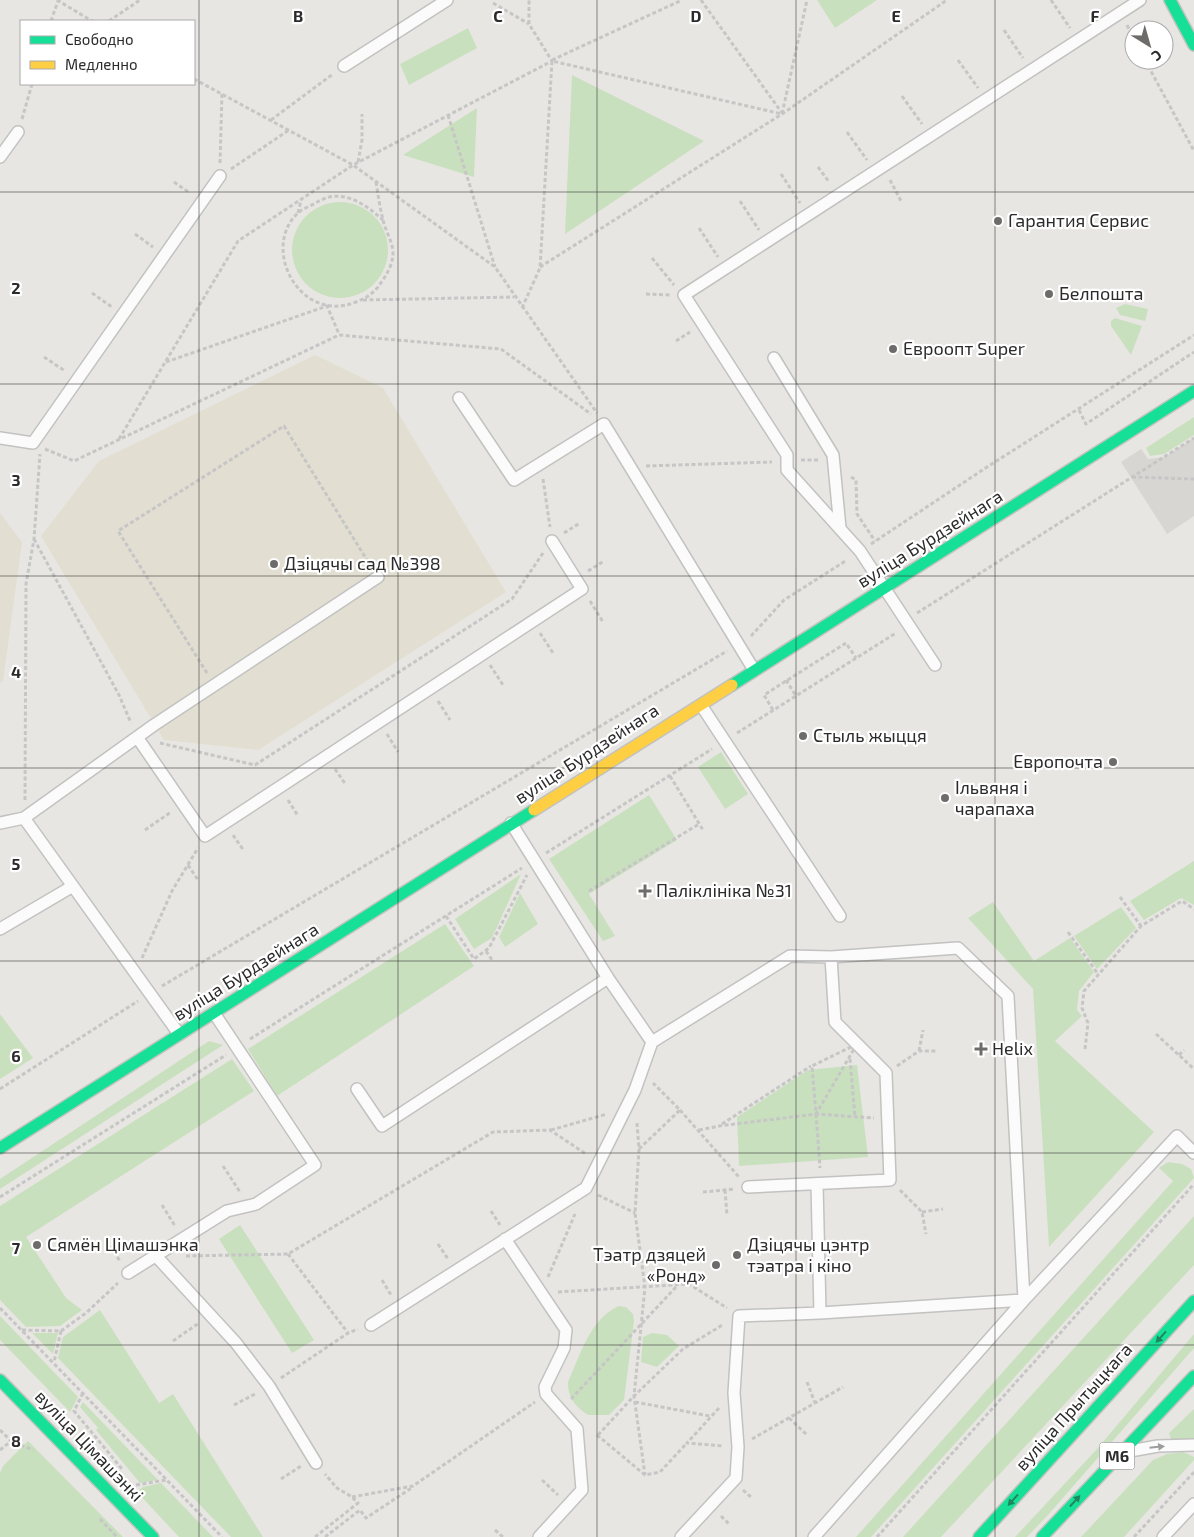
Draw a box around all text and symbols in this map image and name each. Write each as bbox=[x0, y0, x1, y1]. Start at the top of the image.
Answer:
text: B bbox=[293, 6, 303, 25]
text: C bbox=[493, 6, 503, 25]
text: D bbox=[691, 6, 702, 25]
text: E bbox=[891, 6, 901, 25]
text: F bbox=[1091, 6, 1100, 25]
legend bbox=[20, 20, 195, 85]
north arrow bbox=[1124, 20, 1174, 70]
text: Свободно bbox=[65, 30, 134, 48]
text: С bbox=[1149, 47, 1166, 65]
text: Медленно bbox=[65, 55, 138, 73]
place label: Гарантия Сервис bbox=[1008, 209, 1149, 231]
marker: Гарантия Сервис bbox=[992, 215, 1004, 227]
text: 2 bbox=[11, 278, 21, 297]
place label: Белпошта bbox=[1059, 282, 1144, 304]
marker: Белпошта bbox=[1043, 288, 1055, 300]
place label: Евроопт Super bbox=[903, 337, 1025, 359]
marker: Евроопт Super bbox=[887, 343, 899, 355]
text: 3 bbox=[11, 470, 21, 489]
street label: вуліца Бурдзейнага bbox=[853, 485, 1006, 592]
place label: Дзіцячы сад №398 bbox=[284, 552, 441, 574]
marker: Дзіцячы сад №398 bbox=[268, 558, 280, 570]
text: 4 bbox=[11, 662, 21, 681]
street label: вуліца Бурдзейнага bbox=[510, 698, 663, 808]
place label: Стыль жыцця bbox=[813, 724, 927, 746]
marker: Стыль жыцця bbox=[797, 730, 809, 742]
place label: Европочта bbox=[1013, 750, 1103, 772]
marker: Европочта bbox=[1107, 756, 1119, 768]
place label: Ільвяня і чарапаха bbox=[955, 776, 1035, 819]
marker: Ільвяня і чарапаха bbox=[939, 792, 951, 804]
text: 5 bbox=[12, 854, 21, 873]
place label: Паліклініка №31 bbox=[656, 879, 792, 901]
marker: Паліклініка №31 bbox=[638, 884, 652, 898]
street label: вуліца Бурдзейнага bbox=[169, 918, 322, 1025]
place label: Helix bbox=[992, 1037, 1033, 1059]
marker: Helix bbox=[974, 1042, 988, 1056]
text: 6 bbox=[11, 1046, 21, 1065]
place label: Сямён Цімашэнка bbox=[47, 1233, 199, 1255]
place label: Дзіцячы цэнтр тэатра і кіно bbox=[747, 1233, 870, 1276]
text: 7 bbox=[12, 1238, 21, 1257]
marker: Сямён Цімашэнка bbox=[31, 1239, 43, 1251]
place label: Тэатр дзяцей «Ронд» bbox=[593, 1243, 706, 1286]
marker: Дзіцячы цэнтр тэатра і кіно bbox=[731, 1249, 743, 1261]
marker: Тэатр дзяцей «Ронд» bbox=[710, 1259, 722, 1271]
one-way arrow bbox=[1155, 1330, 1167, 1342]
street label: вуліца Прытыцкага bbox=[1010, 1338, 1136, 1475]
street label: вуліца Цімашэнкі bbox=[31, 1385, 149, 1506]
text: 8 bbox=[11, 1431, 21, 1450]
road number: М6 bbox=[1100, 1442, 1134, 1470]
one-way arrow bbox=[1149, 1443, 1165, 1451]
one-way arrow bbox=[1007, 1494, 1019, 1506]
one-way arrow bbox=[1069, 1496, 1081, 1508]

